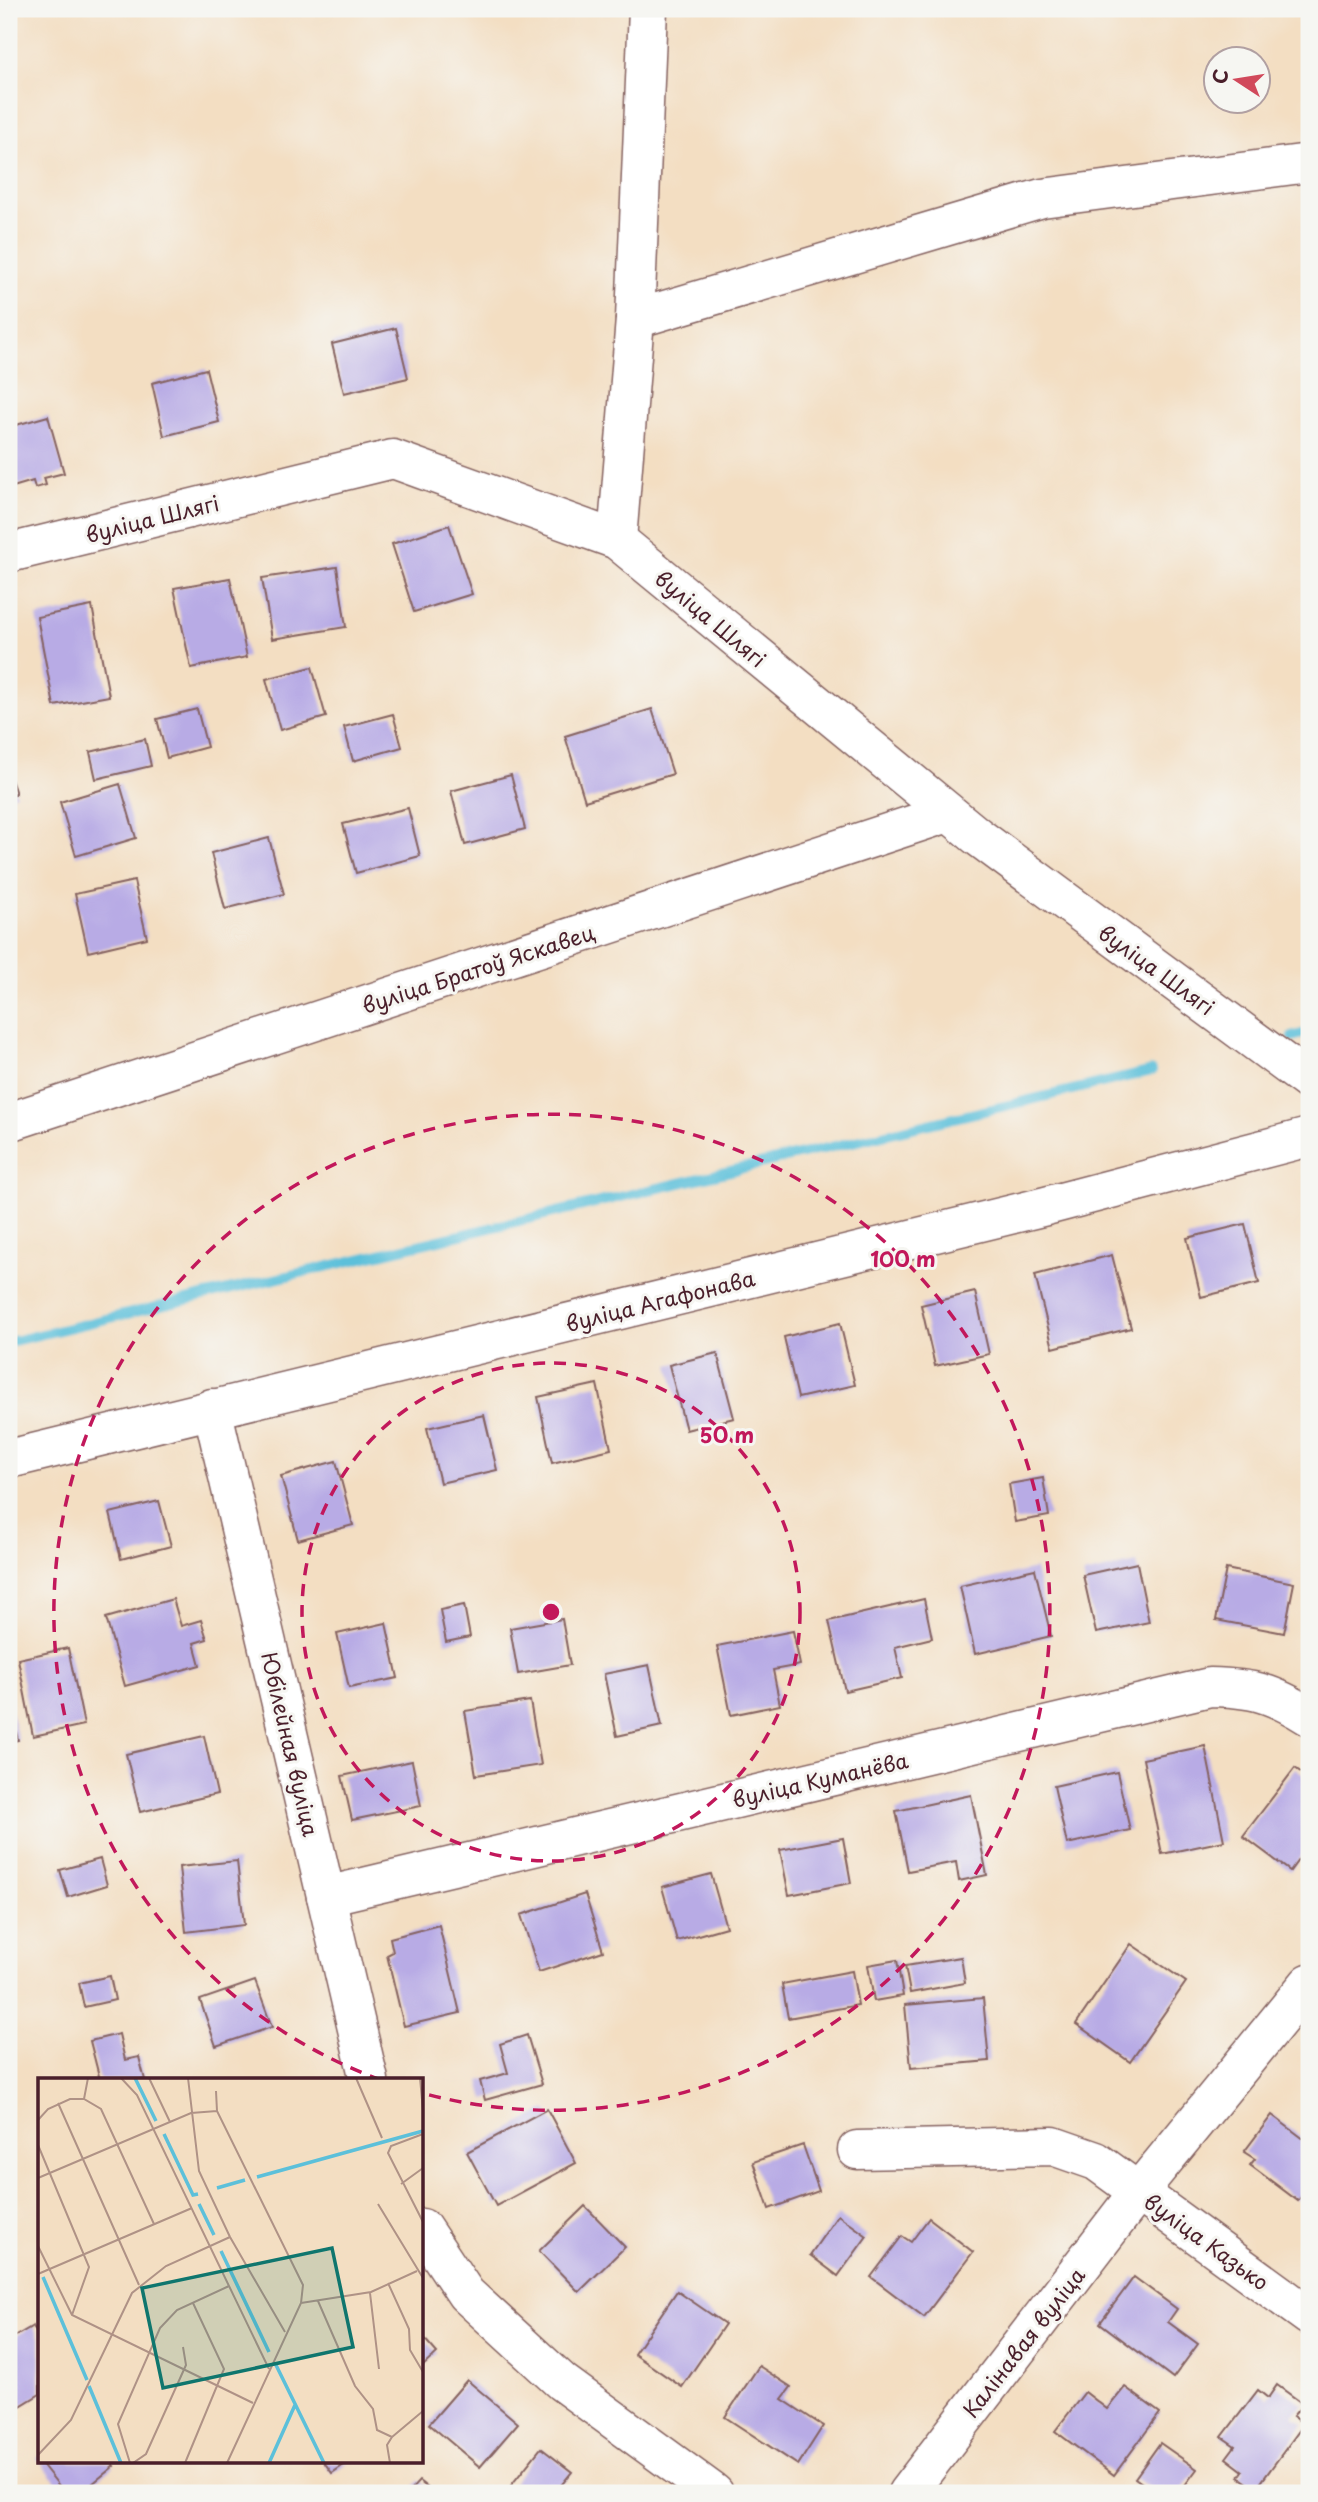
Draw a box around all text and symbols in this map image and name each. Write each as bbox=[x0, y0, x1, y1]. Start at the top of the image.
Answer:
north arrow bbox=[1202, 46, 1272, 116]
text: С bbox=[1204, 66, 1235, 86]
street label: вуліца Шлягі bbox=[82, 486, 222, 550]
street label: вуліца Шлягі bbox=[648, 562, 774, 674]
street label: вуліца Братоў Яскавец bbox=[358, 915, 599, 1021]
street label: вуліца Шлягі bbox=[1092, 916, 1222, 1022]
text: 100 m bbox=[870, 1242, 936, 1274]
street label: вуліца Агафонава bbox=[562, 1261, 759, 1339]
text: 50 m bbox=[700, 1418, 754, 1450]
centre of rings bbox=[539, 1600, 563, 1624]
street label: Юбілейная вуліца bbox=[254, 1649, 328, 1840]
street label: вуліца Куманёва bbox=[729, 1743, 911, 1815]
inset map bbox=[38, 2078, 424, 2464]
street label: вуліца Казько bbox=[1138, 2185, 1276, 2297]
street label: Калінавая вуліца bbox=[954, 2260, 1092, 2424]

